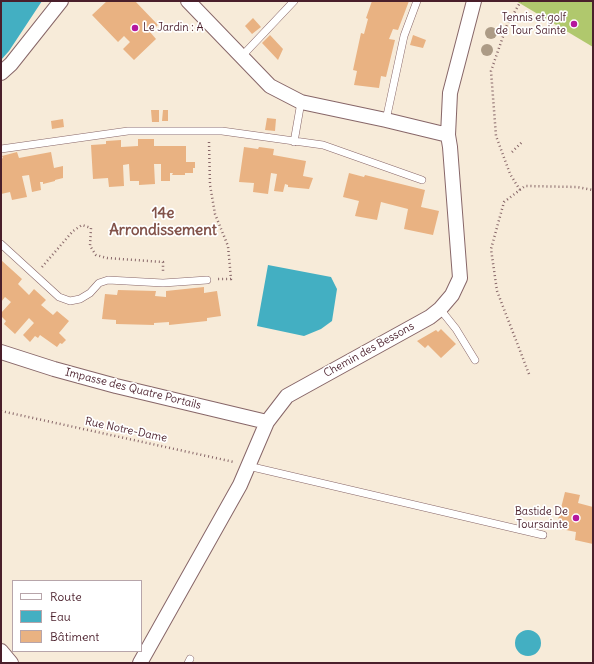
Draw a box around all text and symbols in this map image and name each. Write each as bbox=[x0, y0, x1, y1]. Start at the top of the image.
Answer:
place label: Tennis et golf de Tour Sainte bbox=[496, 11, 566, 37]
marker: Tennis et golf de Tour Sainte bbox=[569, 19, 579, 29]
place label: Le Jardin : A bbox=[143, 21, 203, 35]
marker: Le Jardin : A bbox=[130, 23, 140, 33]
district label: 14e Arrondissement bbox=[109, 205, 217, 240]
street label: Chemin des Bessons bbox=[322, 320, 416, 380]
street label: Impasse des Quatre Portails bbox=[64, 366, 202, 412]
street label: Rue Notre-Dame bbox=[84, 415, 168, 445]
place label: Bastide De Toursainte bbox=[515, 505, 568, 531]
marker: Bastide De Toursainte bbox=[571, 513, 581, 523]
legend bbox=[12, 580, 142, 652]
text: Route bbox=[50, 589, 82, 604]
text: Eau bbox=[50, 609, 71, 624]
text: Bâtiment bbox=[50, 629, 99, 644]

